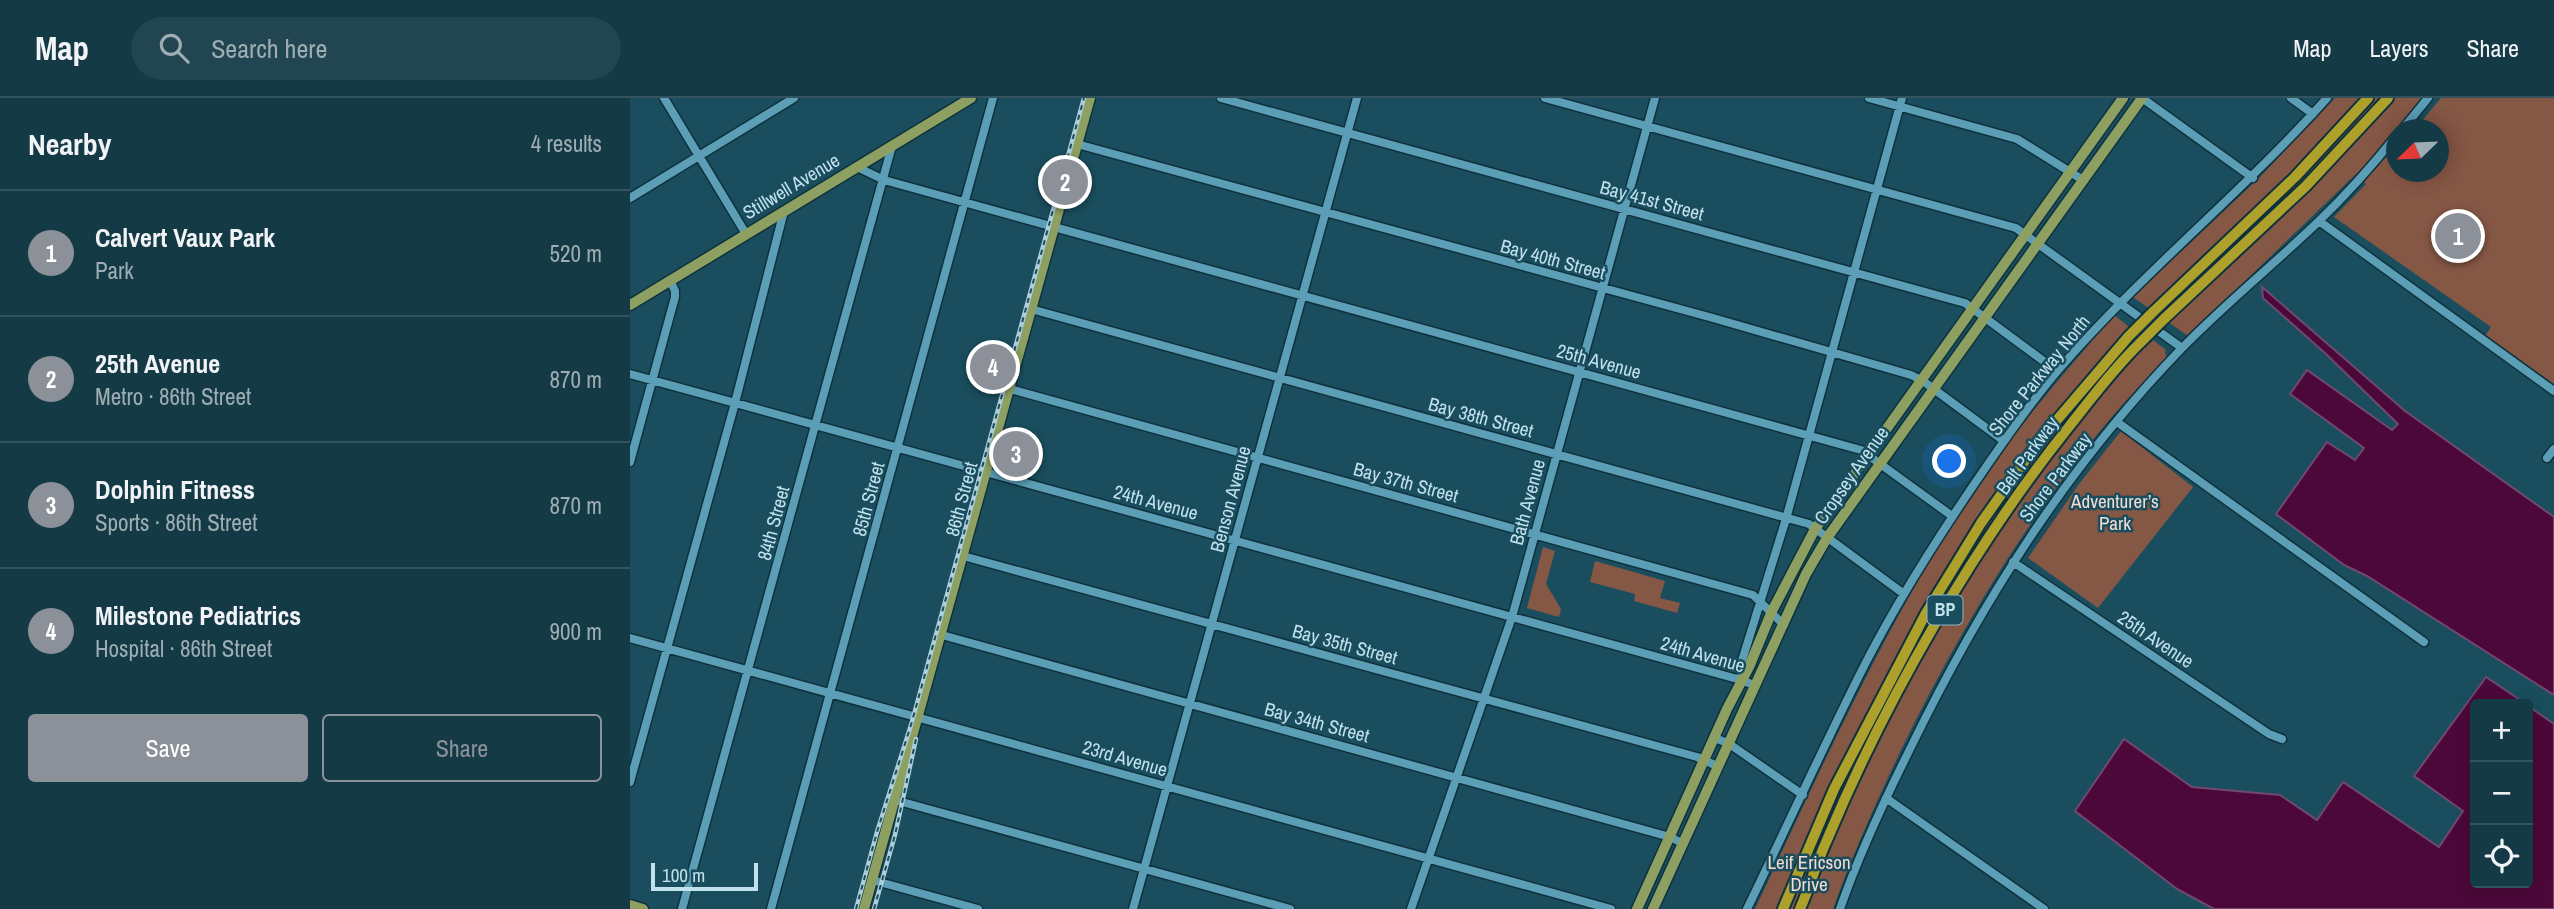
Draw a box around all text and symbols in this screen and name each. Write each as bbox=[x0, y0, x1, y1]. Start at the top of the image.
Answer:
search box bbox=[131, 17, 621, 80]
text: Map bbox=[35, 26, 89, 70]
icon: search bbox=[155, 29, 193, 67]
text: Search here bbox=[211, 31, 327, 66]
text: Map bbox=[2293, 32, 2331, 64]
text: Layers bbox=[2369, 32, 2428, 64]
text: Share bbox=[2466, 32, 2519, 64]
north arrow bbox=[2386, 119, 2449, 182]
text: Nearby bbox=[28, 124, 111, 164]
text: 4 results bbox=[531, 128, 602, 159]
street label: Stillwell Avenue bbox=[738, 147, 844, 225]
pin: 2 bbox=[1042, 156, 1088, 208]
street label: Bay 41st Street bbox=[1597, 174, 1707, 227]
pin: 1 bbox=[2435, 210, 2481, 262]
text: Calvert Vaux Park bbox=[95, 220, 275, 255]
street label: Bay 40th Street bbox=[1498, 233, 1609, 286]
text: 1 bbox=[46, 238, 56, 269]
text: 520 m bbox=[550, 238, 602, 269]
text: Park bbox=[95, 255, 134, 286]
street label: Shore Parkway North bbox=[1982, 309, 2096, 441]
street label: 25th Avenue bbox=[1554, 337, 1644, 385]
pin: 4 bbox=[970, 341, 1016, 393]
text: 25th Avenue bbox=[95, 346, 220, 381]
text: 2 bbox=[46, 364, 56, 395]
text: 870 m bbox=[550, 364, 602, 395]
text: Metro · 86th Street bbox=[95, 381, 251, 412]
street label: Bay 38th Street bbox=[1426, 391, 1537, 444]
street label: Belt Parkway bbox=[1990, 410, 2064, 499]
street label: Cropsey Avenue bbox=[1808, 421, 1894, 529]
street label: Shore Parkway bbox=[2013, 427, 2097, 527]
pin: 3 bbox=[993, 428, 1039, 480]
street label: Benson Avenue bbox=[1203, 443, 1257, 555]
your location bbox=[1932, 444, 1966, 478]
street label: Bay 37th Street bbox=[1351, 456, 1462, 509]
street label: Bath Avenue bbox=[1503, 456, 1551, 548]
street label: 85th Street bbox=[846, 458, 891, 539]
street label: 86th Street bbox=[939, 458, 984, 539]
text: Dolphin Fitness bbox=[95, 472, 255, 507]
street label: 24th Avenue bbox=[1111, 478, 1201, 526]
street label: 84th Street bbox=[751, 482, 796, 563]
park label: Adventurer’s Park bbox=[2070, 488, 2159, 536]
text: 3 bbox=[46, 490, 56, 521]
text: 870 m bbox=[550, 490, 602, 521]
text: Sports · 86th Street bbox=[95, 507, 258, 538]
road number: BP bbox=[1928, 596, 1962, 624]
text: Milestone Pediatrics bbox=[95, 598, 301, 633]
street label: 25th Avenue bbox=[2113, 604, 2199, 674]
text: 4 bbox=[46, 616, 56, 647]
text: 900 m bbox=[550, 616, 602, 647]
street label: Bay 35th Street bbox=[1290, 618, 1401, 671]
street label: 24th Avenue bbox=[1658, 630, 1748, 678]
text: Hospital · 86th Street bbox=[95, 633, 272, 664]
street label: Bay 34th Street bbox=[1262, 696, 1373, 749]
map controls bbox=[2470, 699, 2533, 888]
button: + bbox=[2470, 699, 2533, 762]
button: Save bbox=[28, 714, 308, 782]
button: Share bbox=[322, 714, 602, 782]
street label: 23rd Avenue bbox=[1079, 733, 1171, 783]
button: − bbox=[2470, 762, 2533, 825]
button: locate bbox=[2470, 825, 2533, 888]
park label: Leif Ericson Drive bbox=[1767, 849, 1851, 897]
scale bar bbox=[651, 860, 758, 892]
text: 100 m bbox=[662, 862, 705, 888]

